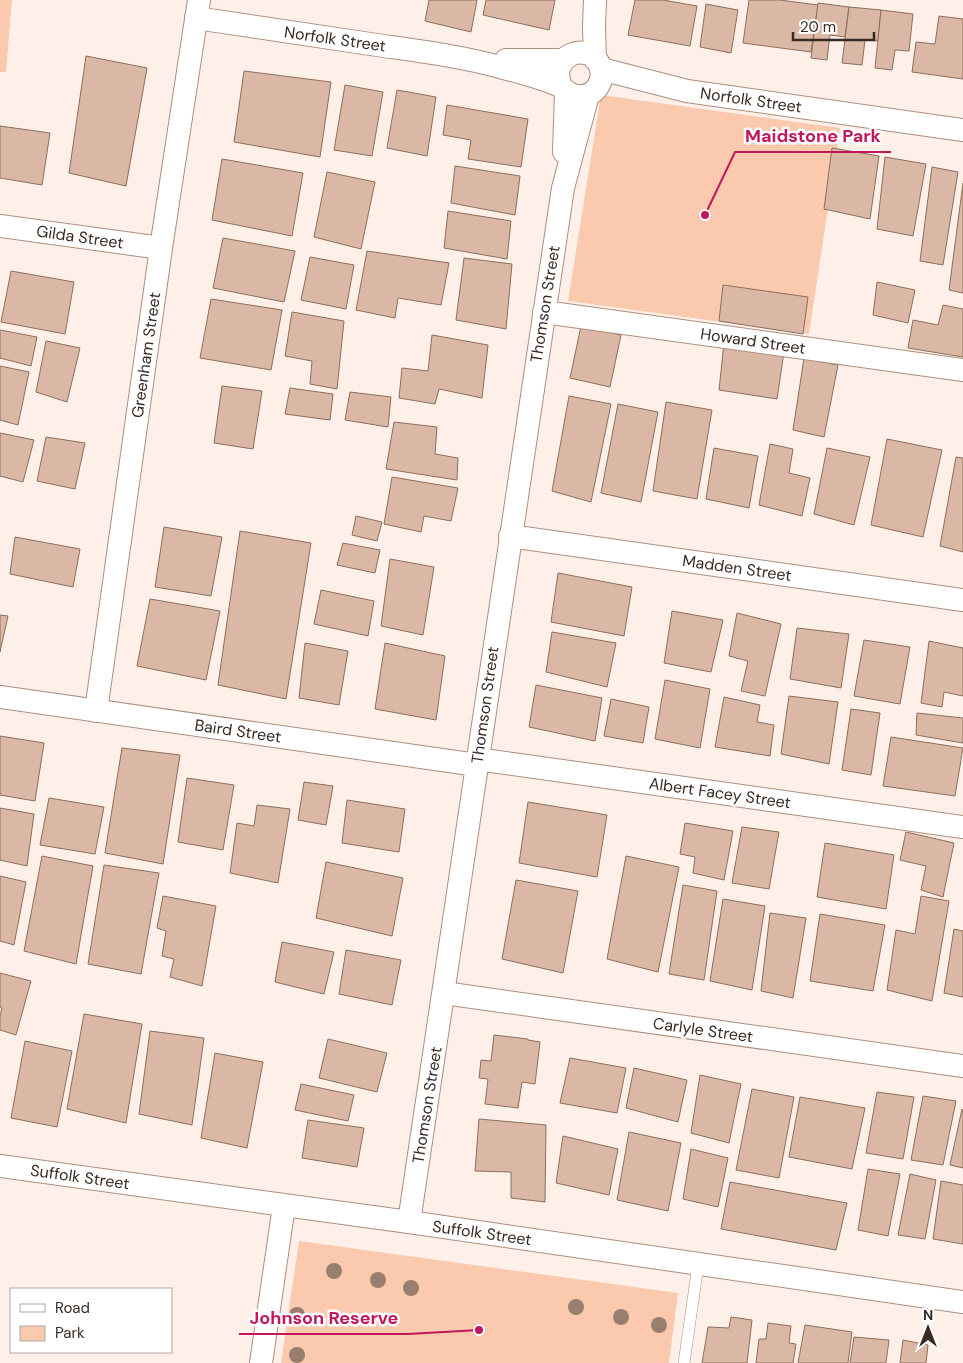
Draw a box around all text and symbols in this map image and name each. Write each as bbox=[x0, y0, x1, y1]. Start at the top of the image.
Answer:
scale bar bbox=[793, 10, 874, 42]
text: 20 m bbox=[800, 17, 836, 37]
street label: Norfolk Street bbox=[283, 21, 387, 57]
street label: Norfolk Street bbox=[699, 82, 803, 118]
callout: Maidstone Park bbox=[735, 119, 891, 152]
text: Maidstone Park bbox=[745, 124, 882, 148]
street label: Gilda Street bbox=[35, 220, 125, 254]
street label: Thomson Street bbox=[525, 244, 565, 364]
street label: Greenham Street bbox=[127, 291, 165, 419]
street label: Howard Street bbox=[699, 323, 807, 359]
street label: Madden Street bbox=[681, 550, 793, 586]
street label: Thomson Street bbox=[466, 645, 504, 765]
street label: Baird Street bbox=[193, 715, 283, 747]
street label: Albert Facey Street bbox=[648, 773, 792, 813]
street label: Carlyle Street bbox=[652, 1013, 754, 1047]
street label: Thomson Street bbox=[407, 1045, 447, 1165]
street label: Suffolk Street bbox=[29, 1160, 131, 1194]
street label: Suffolk Street bbox=[431, 1216, 533, 1250]
legend bbox=[10, 1288, 172, 1353]
text: Road bbox=[55, 1298, 90, 1318]
callout: Johnson Reserve bbox=[239, 1301, 408, 1334]
north arrow bbox=[903, 1303, 953, 1353]
text: Johnson Reserve bbox=[250, 1306, 399, 1330]
text: N bbox=[923, 1306, 933, 1324]
text: Park bbox=[55, 1323, 85, 1343]

